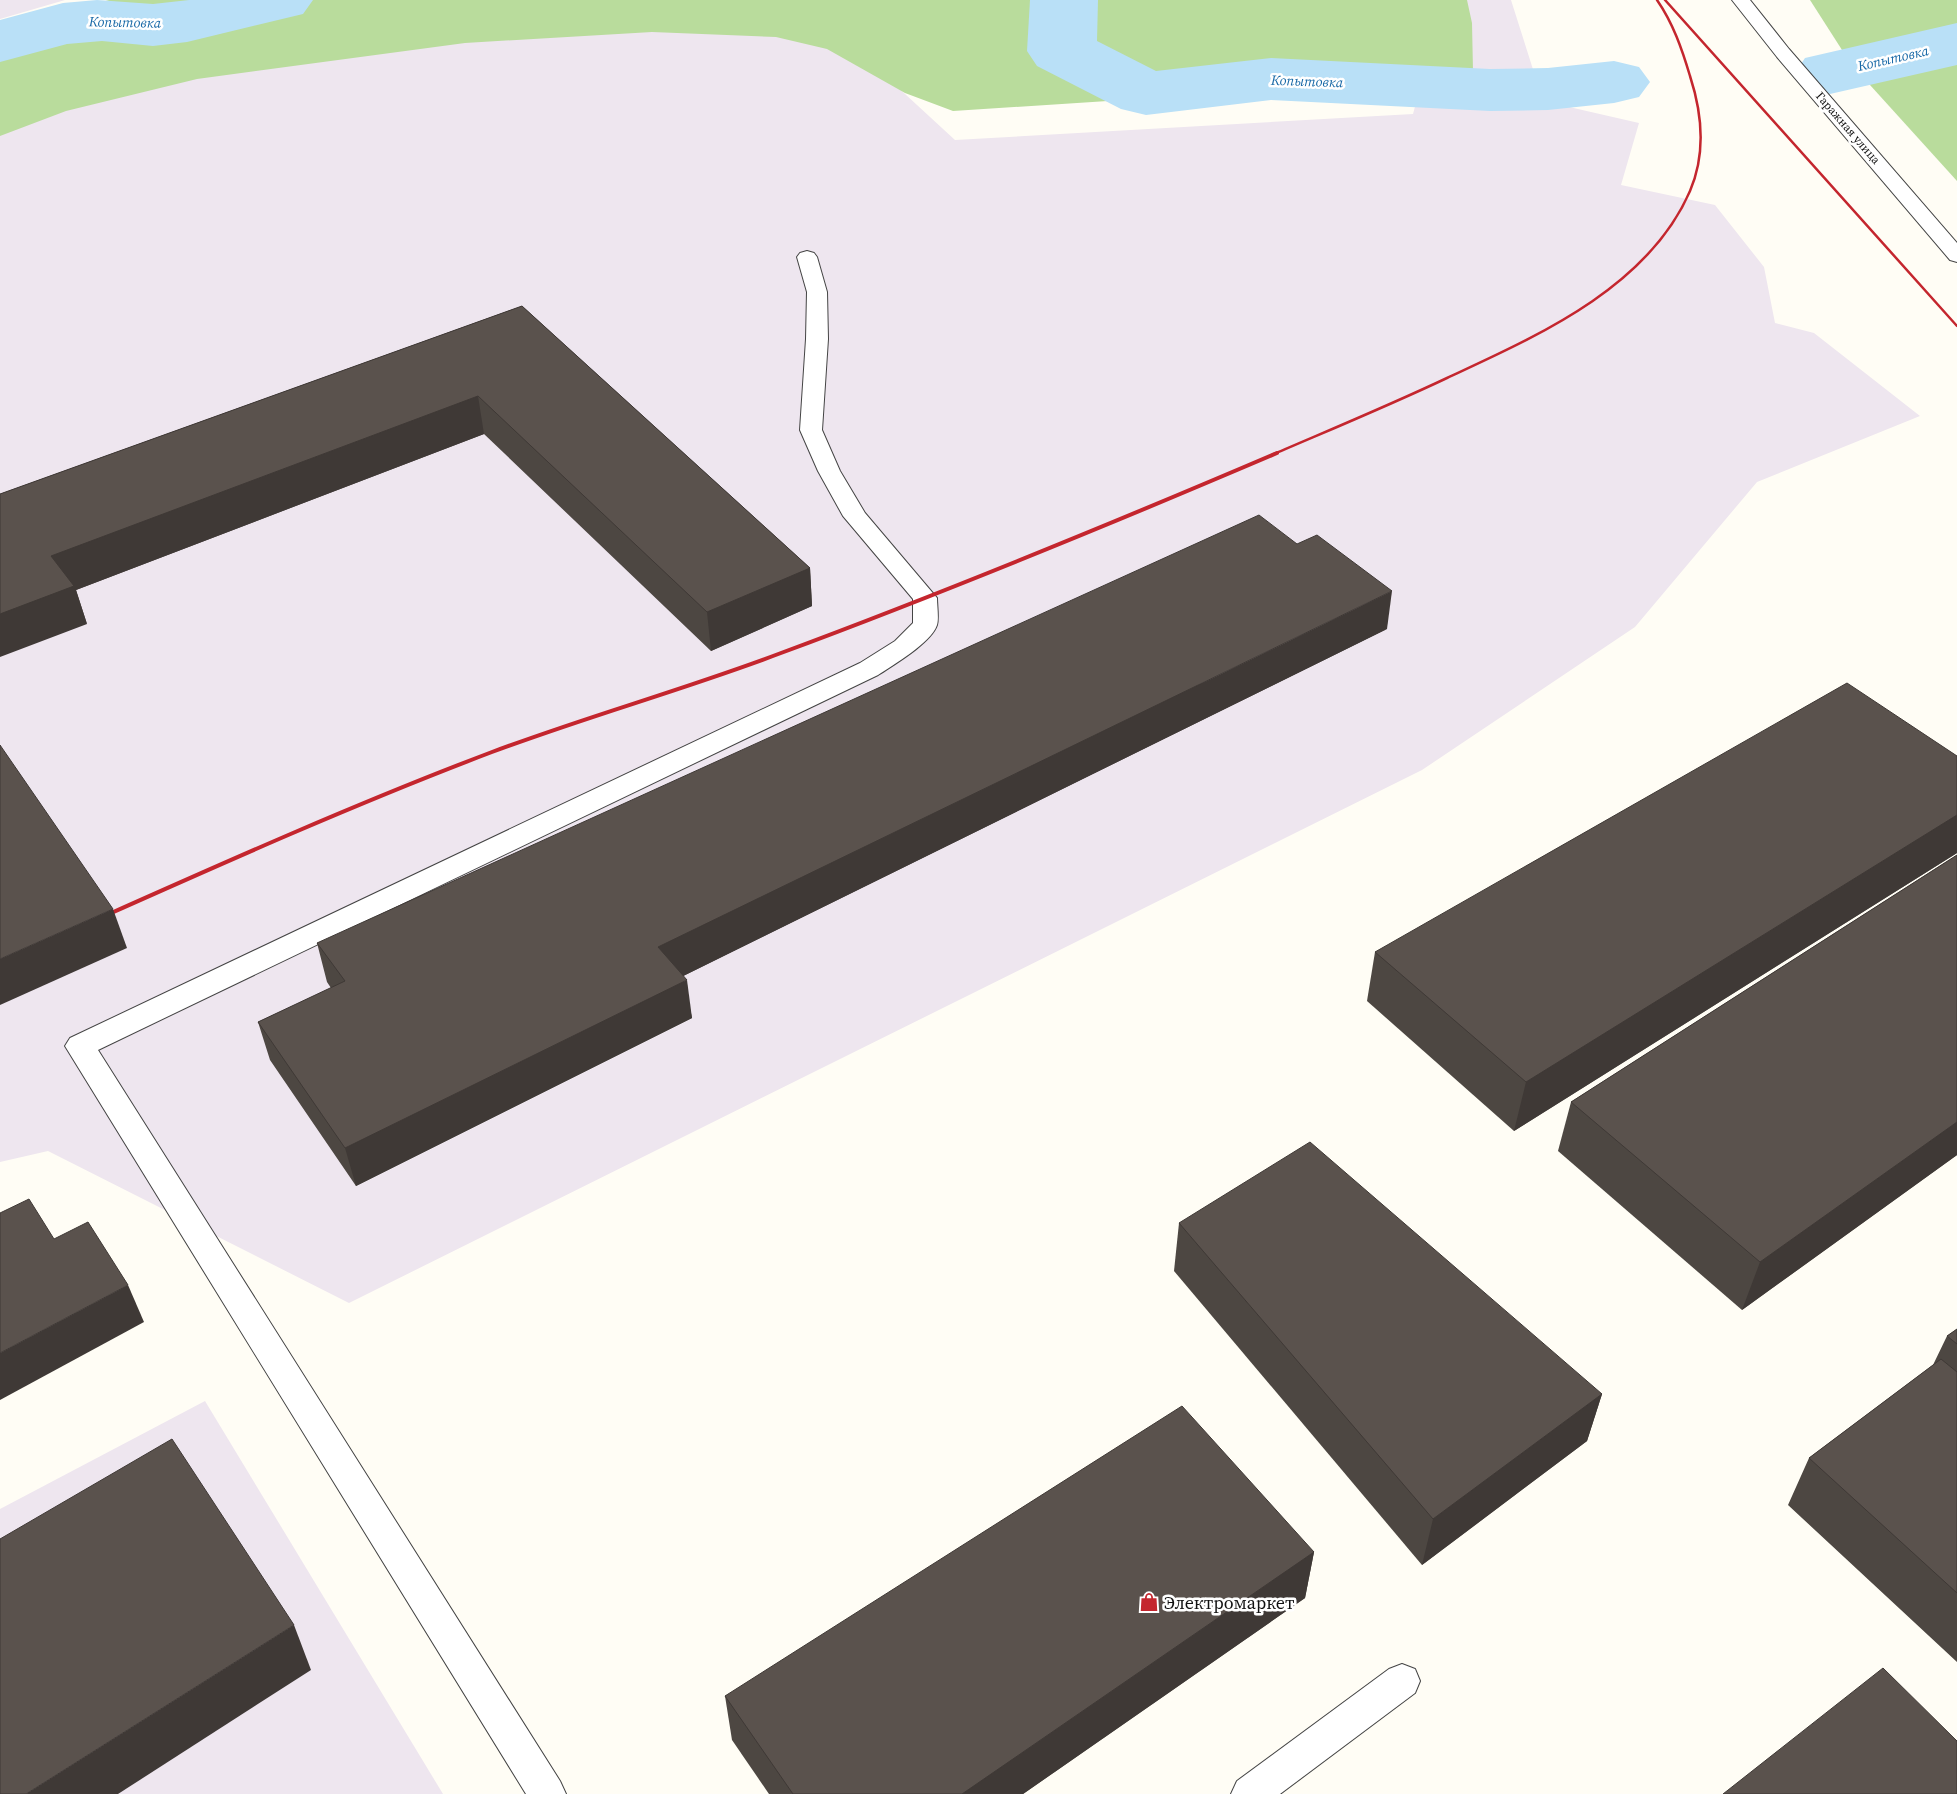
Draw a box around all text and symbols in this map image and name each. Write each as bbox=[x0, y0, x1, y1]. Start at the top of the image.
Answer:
water label: Копытовка bbox=[88, 11, 162, 33]
water label: Копытовка bbox=[1855, 40, 1931, 76]
water label: Копытовка bbox=[1270, 70, 1344, 92]
street label: Гаражная улица bbox=[1812, 88, 1884, 168]
place label: Электромаркет bbox=[1164, 1590, 1295, 1615]
shop icon: Электромаркет bbox=[1138, 1591, 1160, 1613]

